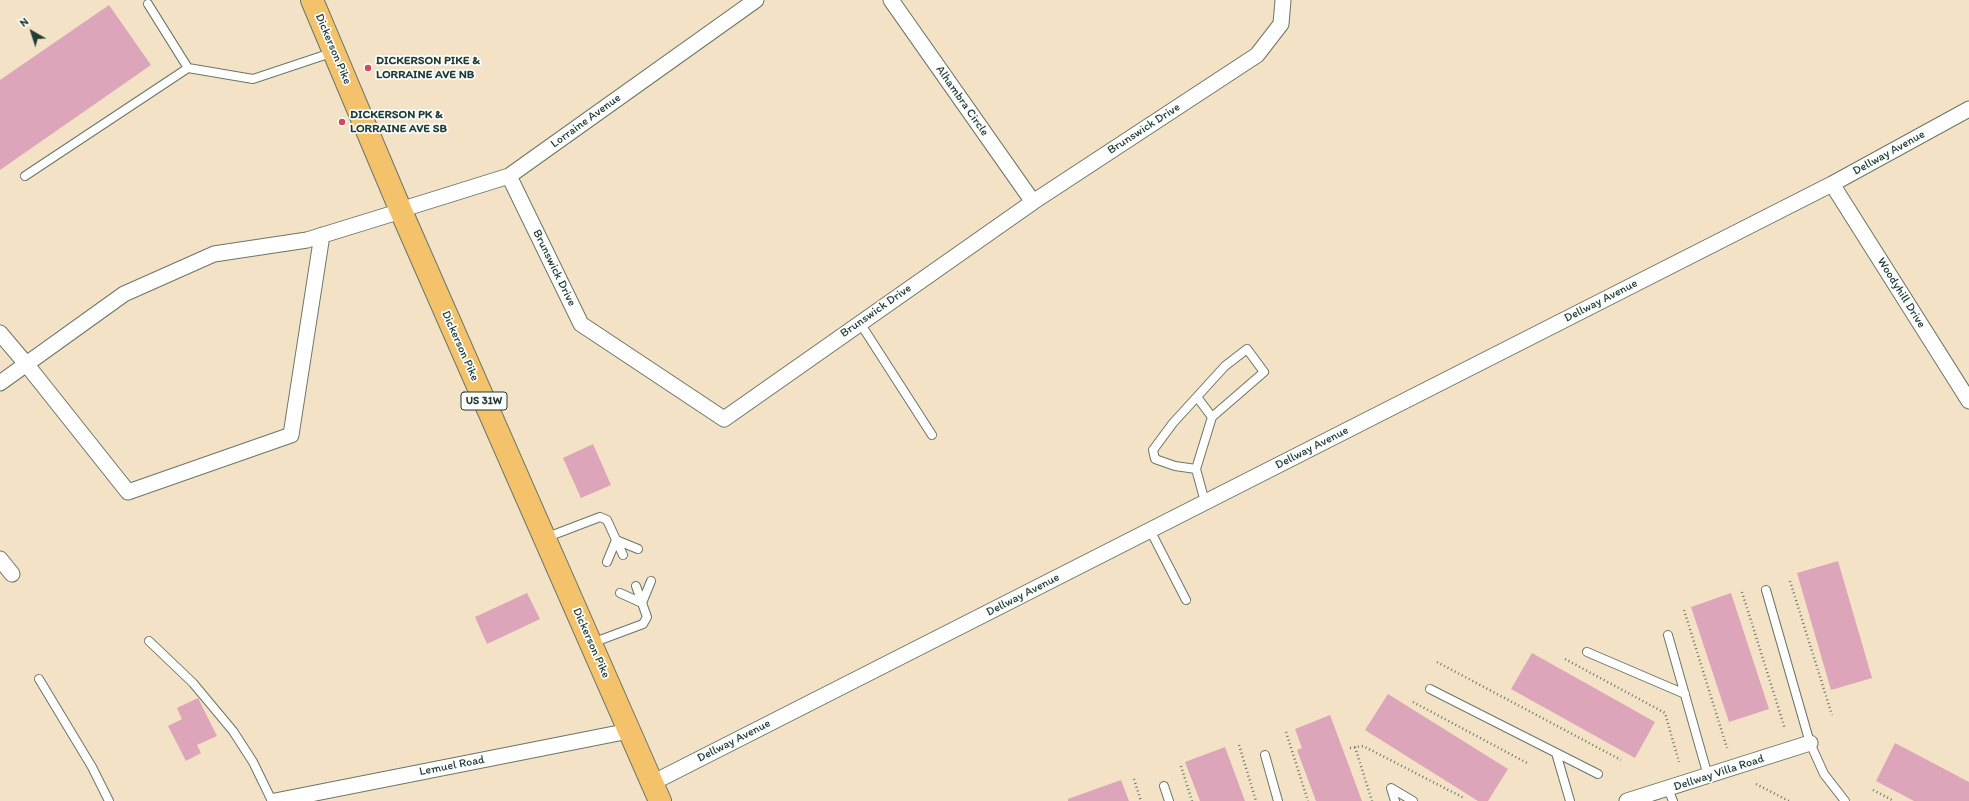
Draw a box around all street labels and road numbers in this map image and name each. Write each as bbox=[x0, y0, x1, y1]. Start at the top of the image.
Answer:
street label: Dickerson Pike bbox=[312, 11, 354, 87]
street label: Alhambra Circle bbox=[932, 63, 992, 139]
street label: Lorraine Avenue bbox=[548, 91, 624, 151]
street label: Brunswick Drive bbox=[1105, 100, 1183, 158]
street label: Dellway Avenue bbox=[1850, 127, 1928, 179]
street label: Brunswick Drive bbox=[529, 227, 579, 309]
street label: Woodyhill Drive bbox=[1874, 255, 1928, 331]
street label: Dellway Avenue bbox=[1562, 276, 1640, 326]
street label: Brunswick Drive bbox=[838, 281, 914, 341]
street label: Dickerson Pike bbox=[438, 309, 482, 383]
road number: US 31W bbox=[461, 392, 507, 410]
street label: Dellway Avenue bbox=[1273, 423, 1351, 473]
street label: Dellway Avenue bbox=[984, 570, 1062, 620]
street label: Dickerson Pike bbox=[569, 606, 613, 680]
street label: Dellway Avenue bbox=[695, 716, 773, 766]
street label: Dellway Villa Road bbox=[1672, 752, 1766, 794]
street label: Lemuel Road bbox=[418, 753, 486, 779]

